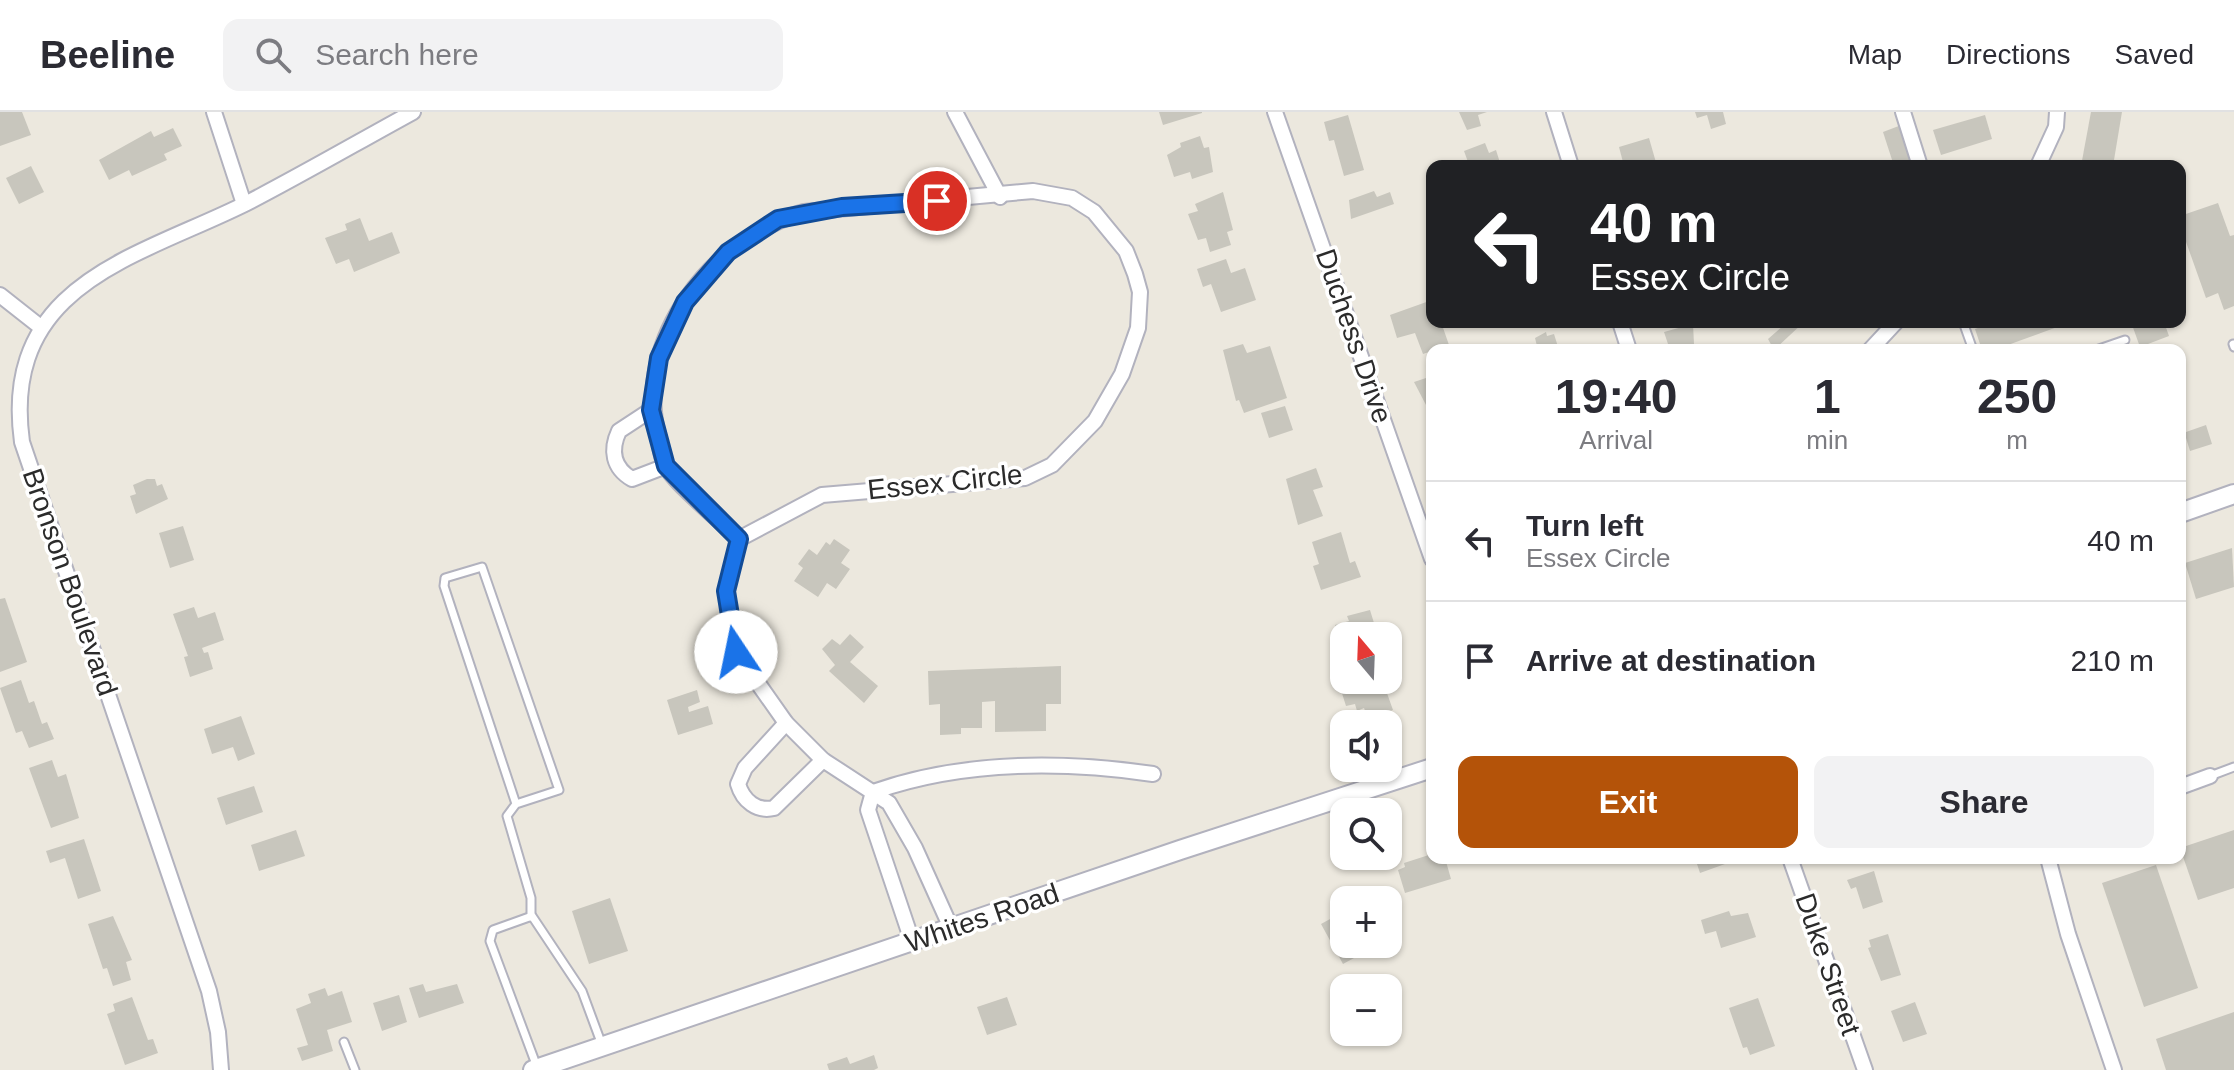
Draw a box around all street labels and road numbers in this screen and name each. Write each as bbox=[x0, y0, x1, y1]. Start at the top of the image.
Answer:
street label: Duchess Drive bbox=[1310, 245, 1398, 427]
street label: Essex Circle bbox=[866, 458, 1024, 506]
street label: Bronson Boulevard bbox=[17, 464, 123, 700]
street label: Whites Road bbox=[901, 877, 1063, 959]
street label: Duke Street bbox=[1789, 889, 1867, 1039]

